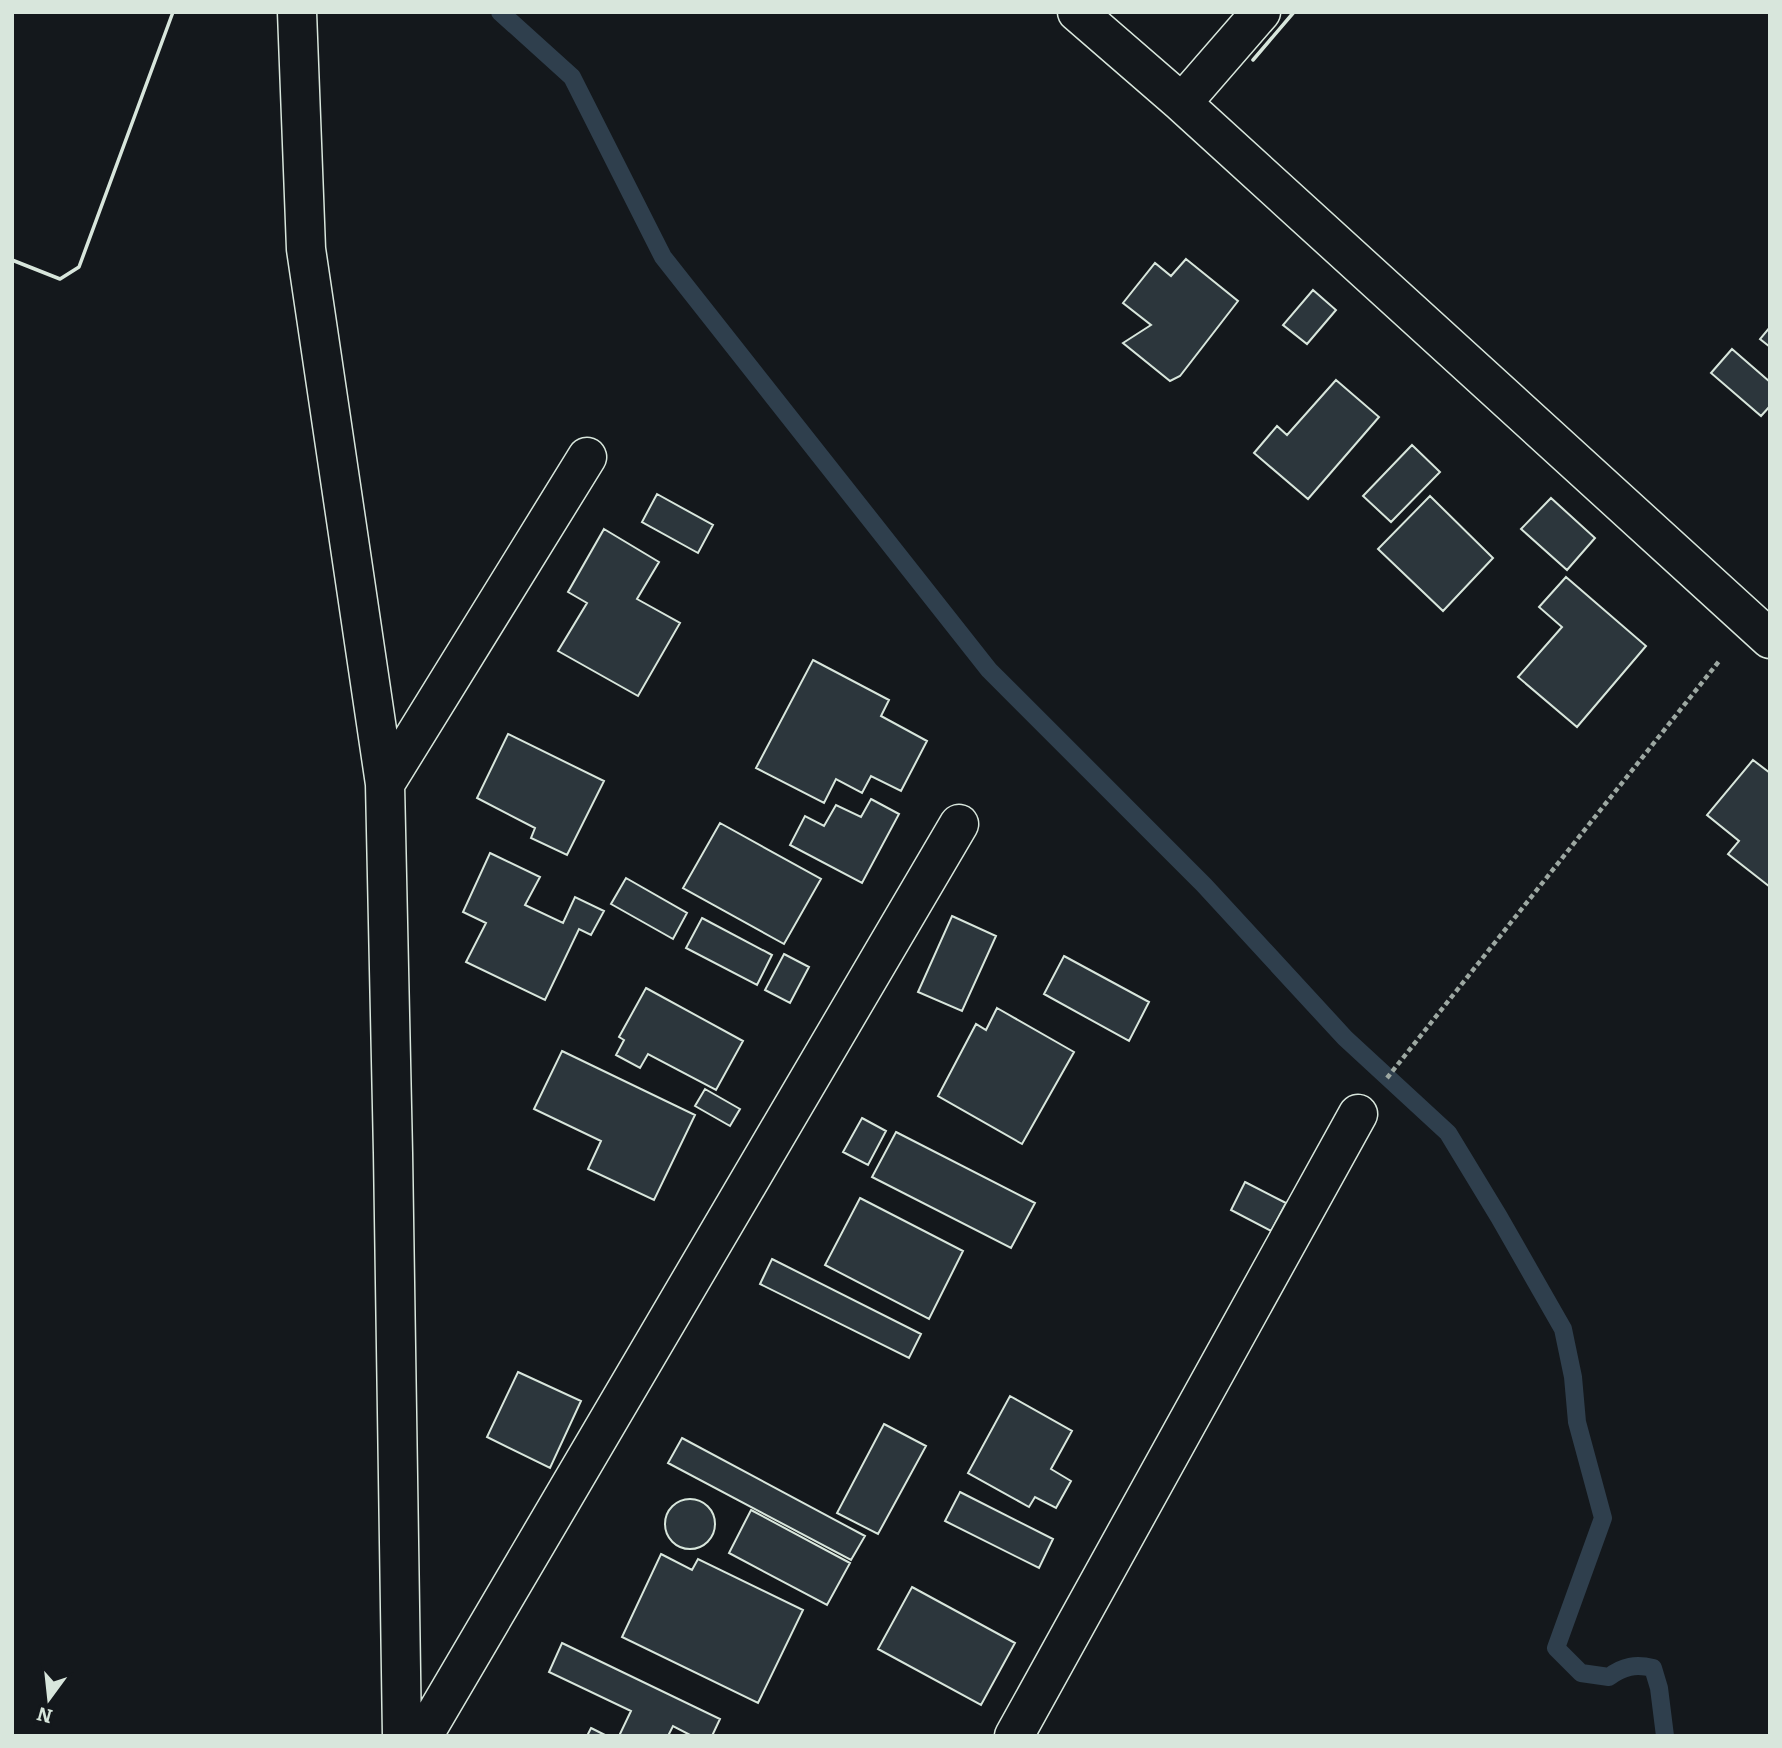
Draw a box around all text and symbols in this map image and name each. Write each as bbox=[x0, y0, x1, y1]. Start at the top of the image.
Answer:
north arrow bbox=[14, 1664, 84, 1734]
text: N bbox=[34, 1702, 55, 1728]

